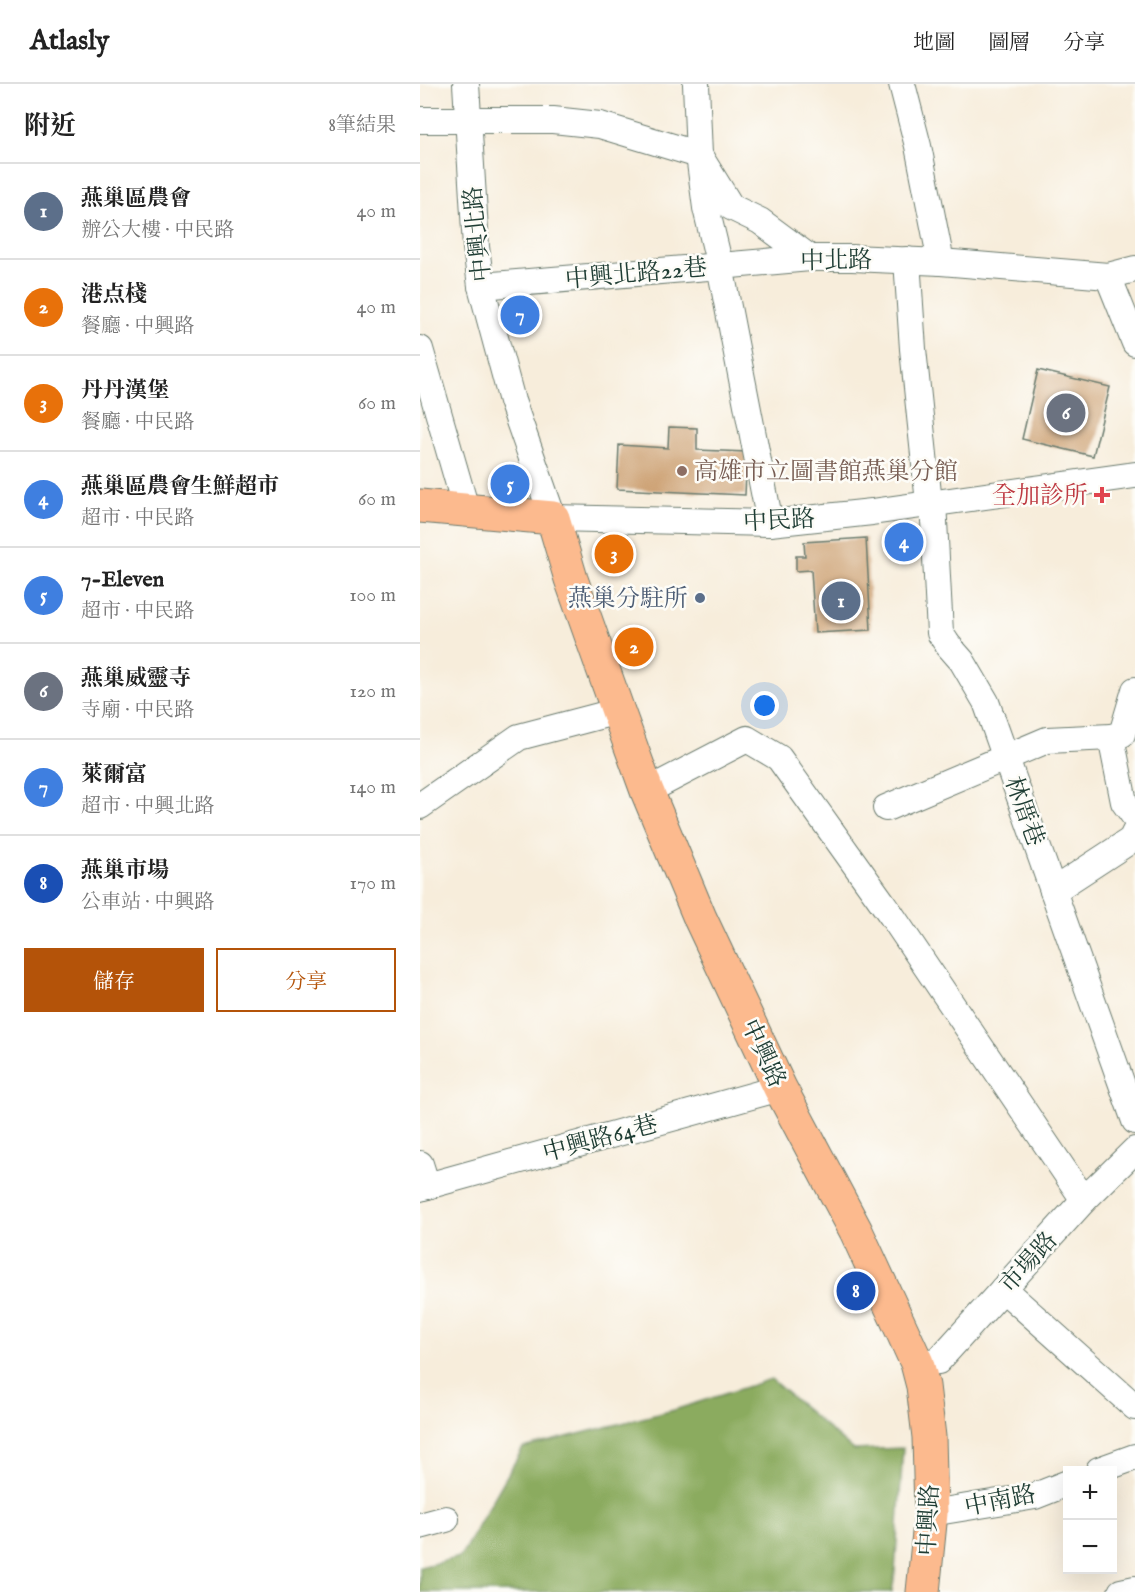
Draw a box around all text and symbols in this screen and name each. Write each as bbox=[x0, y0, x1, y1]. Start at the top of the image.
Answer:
text: Atlasly bbox=[30, 24, 109, 59]
text: 地圖 bbox=[913, 30, 955, 57]
text: 圖層 bbox=[988, 30, 1030, 57]
text: 分享 bbox=[1063, 30, 1105, 57]
text: 附近 bbox=[24, 110, 76, 143]
text: 8筆結果 bbox=[328, 113, 396, 138]
street label: 中興北路 bbox=[458, 184, 499, 283]
text: 燕巢區農會 bbox=[81, 185, 191, 213]
text: 1 bbox=[40, 199, 47, 224]
text: 40 m bbox=[357, 199, 396, 224]
text: 辦公大樓 · 中民路 bbox=[81, 218, 234, 243]
street label: 中北路 bbox=[800, 245, 872, 278]
street label: 中興北路22巷 bbox=[564, 253, 708, 296]
text: 港点棧 bbox=[81, 281, 147, 309]
pin: 7 bbox=[500, 292, 540, 338]
text: 2 bbox=[39, 295, 48, 320]
text: 40 m bbox=[357, 295, 396, 320]
text: 餐廳 · 中興路 bbox=[81, 314, 194, 339]
text: 丹丹漢堡 bbox=[81, 377, 169, 405]
pin: 6 bbox=[1046, 390, 1086, 436]
text: 3 bbox=[40, 391, 47, 416]
text: 60 m bbox=[358, 391, 396, 416]
text: 餐廳 · 中民路 bbox=[81, 410, 194, 435]
place label: 高雄市立圖書館燕巢分館 bbox=[694, 457, 958, 488]
pin: 5 bbox=[490, 462, 530, 506]
marker: 高雄市立圖書館燕巢分館 bbox=[675, 464, 689, 478]
text: 燕巢區農會生鮮超市 bbox=[81, 473, 279, 501]
place label: 全加診所 bbox=[992, 481, 1088, 512]
marker: 全加診所 bbox=[1093, 486, 1111, 504]
text: 4 bbox=[39, 487, 48, 512]
text: 60 m bbox=[358, 487, 396, 512]
street label: 中民路 bbox=[742, 504, 816, 539]
text: 超市 · 中民路 bbox=[81, 506, 194, 531]
pin: 4 bbox=[884, 520, 924, 564]
pin: 3 bbox=[594, 532, 634, 576]
text: 7-Eleven bbox=[81, 566, 164, 594]
pin: 1 bbox=[822, 578, 860, 624]
text: 5 bbox=[40, 583, 47, 608]
text: 100 m bbox=[349, 583, 396, 608]
place label: 燕巢分駐所 bbox=[568, 584, 688, 615]
marker: 燕巢分駐所 bbox=[693, 591, 707, 605]
text: 超市 · 中民路 bbox=[81, 599, 194, 624]
pin: 2 bbox=[614, 624, 654, 670]
text: 燕巢威靈寺 bbox=[81, 665, 191, 693]
text: 6 bbox=[39, 679, 48, 704]
text: 120 m bbox=[350, 679, 396, 704]
your location bbox=[750, 691, 779, 720]
text: 寺廟 · 中民路 bbox=[81, 698, 194, 723]
text: 萊爾富 bbox=[81, 761, 147, 789]
street label: 林厝巷 bbox=[997, 772, 1050, 851]
text: 7 bbox=[39, 775, 48, 800]
text: 140 m bbox=[349, 775, 396, 800]
text: 超市 · 中興北路 bbox=[81, 794, 214, 819]
text: 燕巢市場 bbox=[81, 857, 169, 885]
text: 8 bbox=[40, 871, 47, 896]
text: 170 m bbox=[350, 871, 396, 896]
text: 公車站 · 中興路 bbox=[81, 890, 214, 915]
button: 儲存 bbox=[24, 948, 204, 1012]
button: 分享 bbox=[216, 948, 396, 1012]
street label: 中興路 bbox=[733, 1014, 792, 1093]
street label: 中興路64巷 bbox=[539, 1109, 661, 1170]
street label: 市場路 bbox=[994, 1226, 1065, 1300]
pin: 8 bbox=[836, 1268, 876, 1314]
map controls bbox=[1063, 1466, 1117, 1574]
button: + bbox=[1063, 1466, 1117, 1520]
street label: 中南路 bbox=[962, 1479, 1039, 1524]
street label: 中興路 bbox=[912, 1483, 947, 1557]
button: − bbox=[1063, 1520, 1117, 1574]

